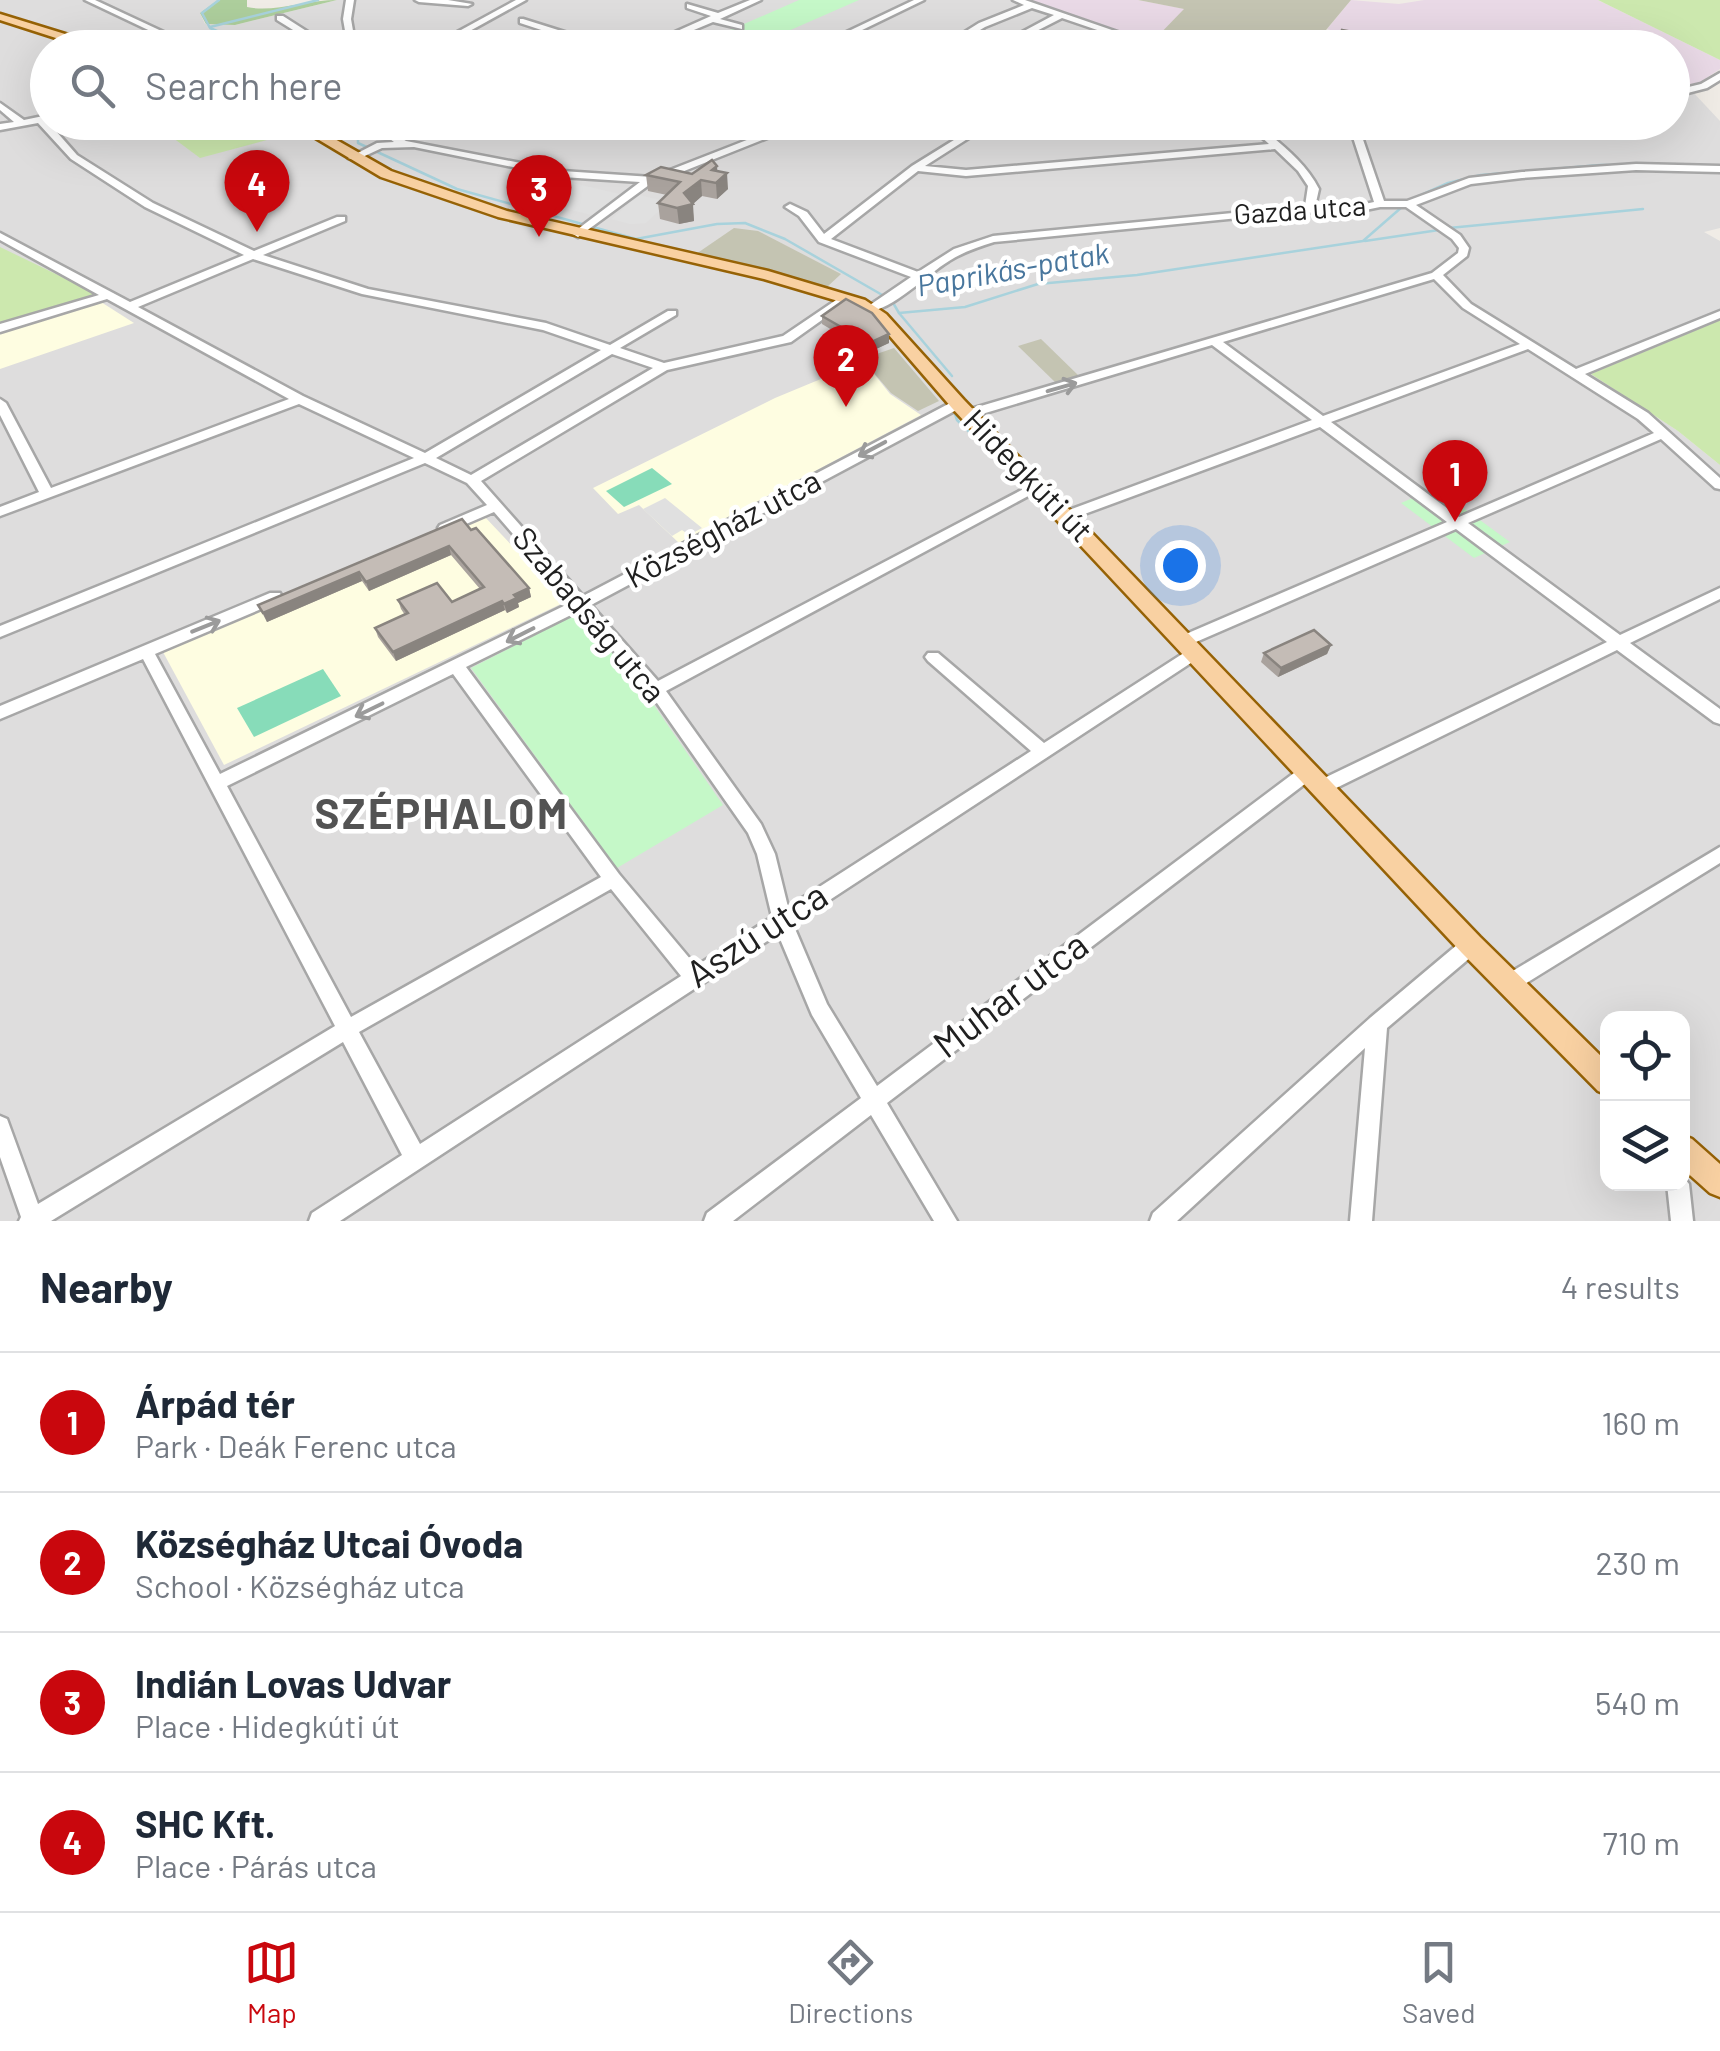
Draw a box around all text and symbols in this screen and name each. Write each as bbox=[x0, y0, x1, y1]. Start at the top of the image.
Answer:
search box bbox=[30, 30, 1690, 140]
icon: search bbox=[65, 58, 120, 113]
text: Search here bbox=[145, 62, 343, 108]
pin: 4 bbox=[224, 150, 290, 232]
pin: 3 bbox=[506, 154, 572, 237]
street label: Gazda utca bbox=[1233, 187, 1367, 231]
water label: Paprikás-patak bbox=[914, 233, 1112, 303]
pin: 2 bbox=[814, 324, 878, 407]
one-way arrow bbox=[1046, 377, 1077, 395]
street label: Hidegkúti út bbox=[957, 401, 1102, 549]
one-way arrow bbox=[858, 440, 888, 460]
pin: 1 bbox=[1422, 440, 1488, 522]
street label: Községház utca bbox=[618, 460, 826, 595]
street label: Szabadság utca bbox=[506, 518, 675, 709]
your location bbox=[1155, 540, 1206, 591]
one-way arrow bbox=[190, 616, 221, 634]
one-way arrow bbox=[506, 626, 536, 645]
one-way arrow bbox=[355, 701, 385, 720]
district label: SZÉPHALOM bbox=[315, 787, 569, 837]
street label: Aszú utca bbox=[677, 871, 835, 996]
street label: Muhar utca bbox=[923, 920, 1096, 1066]
map controls bbox=[1600, 1011, 1690, 1191]
button: locate bbox=[1600, 1011, 1690, 1101]
button: layers bbox=[1600, 1101, 1690, 1191]
text: Nearby bbox=[40, 1261, 173, 1311]
text: 4 results bbox=[1561, 1267, 1680, 1305]
text: Árpád tér bbox=[135, 1380, 295, 1426]
text: 1 bbox=[67, 1403, 78, 1441]
text: 160 m bbox=[1601, 1403, 1680, 1441]
text: Park · Deák Ferenc utca bbox=[135, 1426, 457, 1464]
text: Községház Utcai Óvoda bbox=[135, 1520, 523, 1566]
text: 2 bbox=[64, 1543, 81, 1581]
text: 230 m bbox=[1596, 1543, 1680, 1581]
text: School · Községház utca bbox=[135, 1566, 465, 1604]
text: Indián Lovas Udvar bbox=[135, 1660, 451, 1706]
text: 3 bbox=[64, 1683, 81, 1721]
text: 540 m bbox=[1595, 1683, 1680, 1721]
text: Place · Hidegkúti út bbox=[135, 1706, 400, 1744]
text: SHC Kft. bbox=[135, 1800, 275, 1846]
text: 4 bbox=[63, 1823, 82, 1861]
text: 710 m bbox=[1603, 1823, 1680, 1861]
text: Place · Párás utca bbox=[135, 1846, 377, 1884]
tab: Map bbox=[244, 1935, 299, 2029]
tab: Directions bbox=[788, 1935, 913, 2029]
tab: Saved bbox=[1402, 1935, 1476, 2029]

